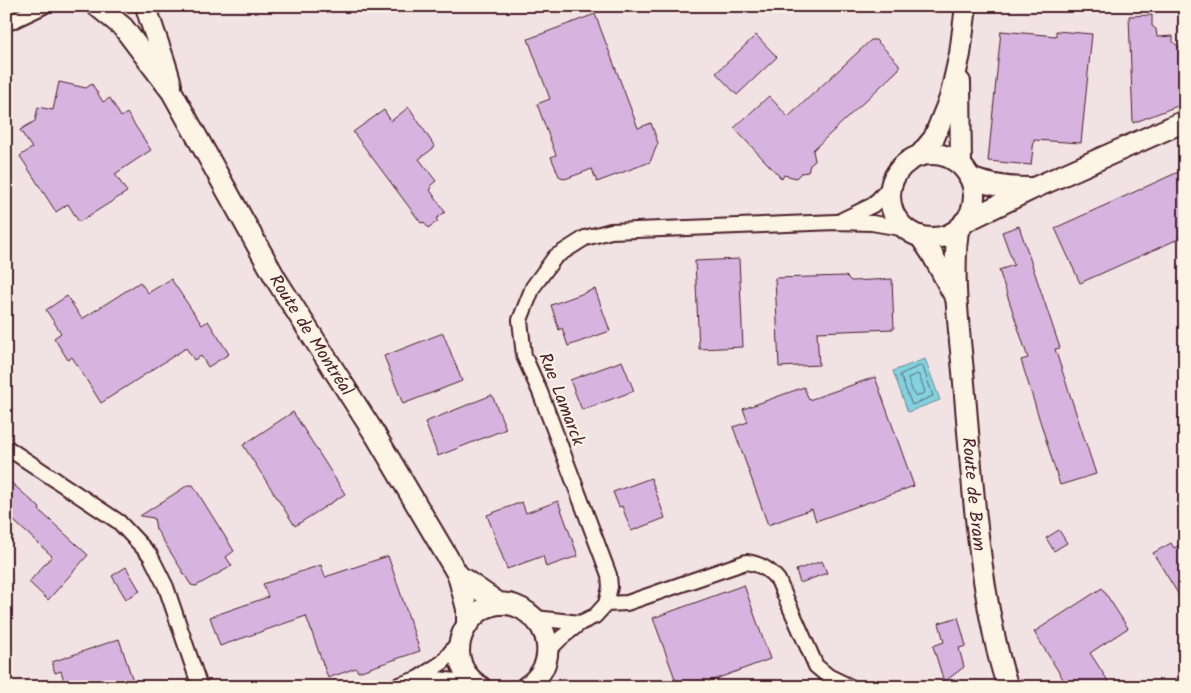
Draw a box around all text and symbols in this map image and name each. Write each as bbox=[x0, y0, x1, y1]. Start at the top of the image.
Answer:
street label: Route de Montréal bbox=[260, 270, 360, 403]
street label: Rue Lamarck bbox=[530, 349, 592, 451]
street label: Route de Bram bbox=[953, 436, 993, 553]

